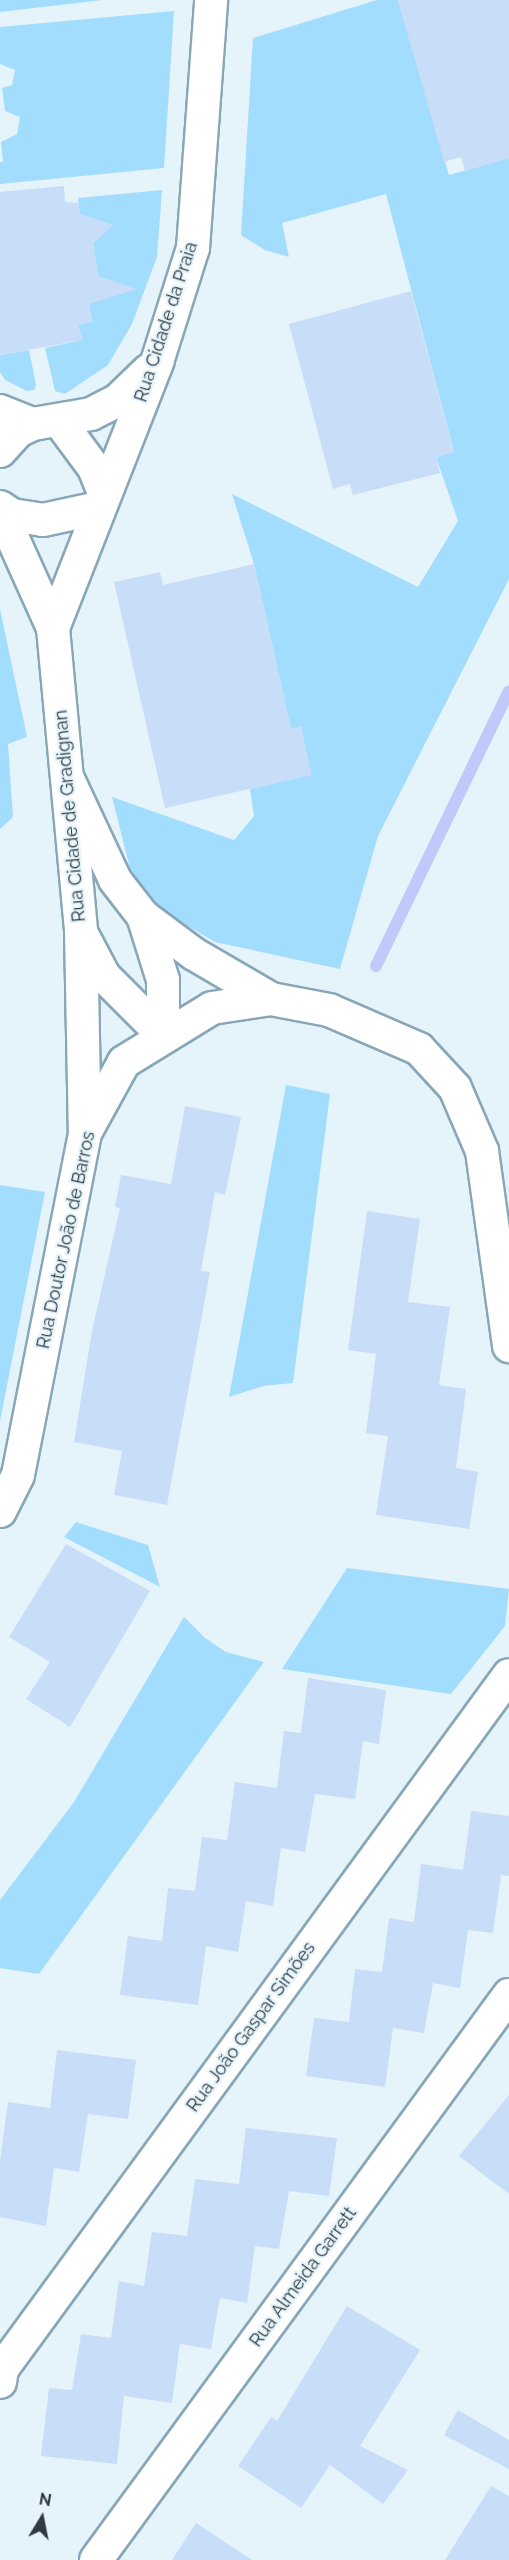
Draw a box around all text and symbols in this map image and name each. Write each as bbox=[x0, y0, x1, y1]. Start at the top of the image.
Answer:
street label: Rua Cidade da Praia bbox=[130, 239, 202, 405]
street label: Rua Cidade de Gradignan bbox=[50, 709, 90, 923]
street label: Rua Doutor João de Barros bbox=[32, 1129, 100, 1351]
street label: Rua João Gaspar Simões bbox=[182, 1937, 320, 2117]
street label: Rua Almeida Garrett bbox=[245, 2203, 361, 2351]
north arrow bbox=[12, 2488, 72, 2548]
text: N bbox=[38, 2489, 53, 2510]

